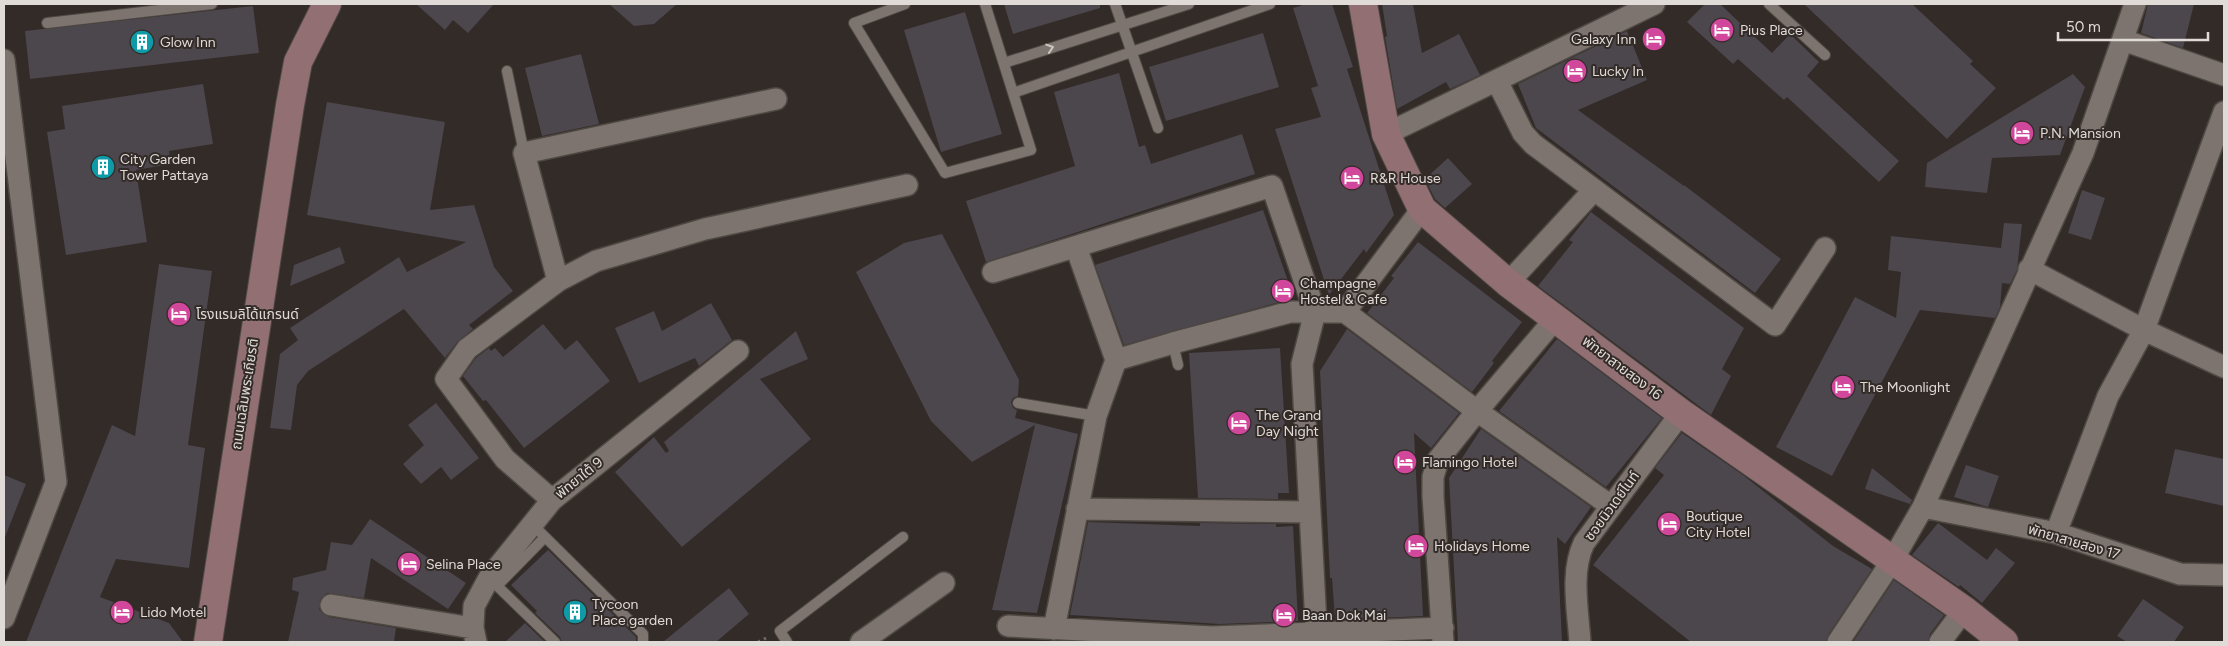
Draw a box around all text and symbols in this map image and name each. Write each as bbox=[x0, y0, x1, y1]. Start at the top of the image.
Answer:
scale bar bbox=[2058, 10, 2208, 42]
hotel icon: Pius Place bbox=[1709, 17, 1735, 43]
text: 50 m bbox=[2066, 18, 2101, 36]
place label: Pius Place bbox=[1740, 22, 1803, 39]
hotel icon: Galaxy Inn bbox=[1641, 26, 1667, 52]
building icon: Glow Inn bbox=[129, 29, 155, 55]
place label: Galaxy Inn bbox=[1571, 31, 1636, 48]
place label: Glow Inn bbox=[160, 34, 216, 51]
one-way arrow bbox=[1046, 44, 1054, 54]
hotel icon: Lucky In bbox=[1562, 58, 1588, 84]
place label: Lucky In bbox=[1592, 63, 1644, 80]
hotel icon: P.N. Mansion bbox=[2009, 120, 2035, 146]
place label: P.N. Mansion bbox=[2040, 125, 2121, 142]
place label: City Garden Tower Pattaya bbox=[120, 151, 208, 184]
building icon: City Garden Tower Pattaya bbox=[90, 154, 116, 180]
hotel icon: R&R House bbox=[1339, 165, 1365, 191]
place label: R&R House bbox=[1370, 170, 1441, 187]
place label: Champagne Hostel & Cafe bbox=[1300, 275, 1387, 308]
hotel icon: Champagne Hostel & Cafe bbox=[1270, 278, 1296, 304]
hotel icon: โรงแรมลิโด้แกรนด์ bbox=[166, 301, 192, 327]
place label: โรงแรมลิโด้แกรนด์ bbox=[196, 306, 299, 323]
street label: พัทยาสายสอง 16 bbox=[1579, 333, 1665, 403]
street label: ถนนเฉลิมพระเกียรติ bbox=[228, 337, 262, 451]
hotel icon: The Moonlight bbox=[1830, 374, 1856, 400]
place label: The Moonlight bbox=[1860, 379, 1950, 396]
place label: The Grand Day Night bbox=[1256, 407, 1321, 440]
hotel icon: The Grand Day Night bbox=[1226, 410, 1252, 436]
hotel icon: Flamingo Hotel bbox=[1392, 449, 1418, 475]
street label: พัทยาใต้ 9 bbox=[552, 454, 606, 502]
place label: Flamingo Hotel bbox=[1422, 454, 1517, 471]
street label: ซอยนิวเดย์ไนท์ bbox=[1581, 468, 1643, 544]
place label: Boutique City Hotel bbox=[1686, 508, 1750, 541]
hotel icon: Boutique City Hotel bbox=[1656, 511, 1682, 537]
street label: พัทยาสายสอง 17 bbox=[2026, 521, 2122, 563]
hotel icon: Holidays Home bbox=[1403, 533, 1429, 559]
place label: Holidays Home bbox=[1434, 538, 1530, 555]
hotel icon: Selina Place bbox=[396, 551, 422, 577]
place label: Selina Place bbox=[426, 556, 501, 573]
place label: Tycoon Place garden bbox=[592, 596, 673, 629]
hotel icon: Lido Motel bbox=[109, 599, 135, 625]
building icon: Tycoon Place garden bbox=[562, 599, 588, 625]
hotel icon: Baan Dok Mai bbox=[1271, 602, 1297, 628]
place label: Lido Motel bbox=[140, 604, 206, 621]
place label: Baan Dok Mai bbox=[1302, 607, 1386, 624]

